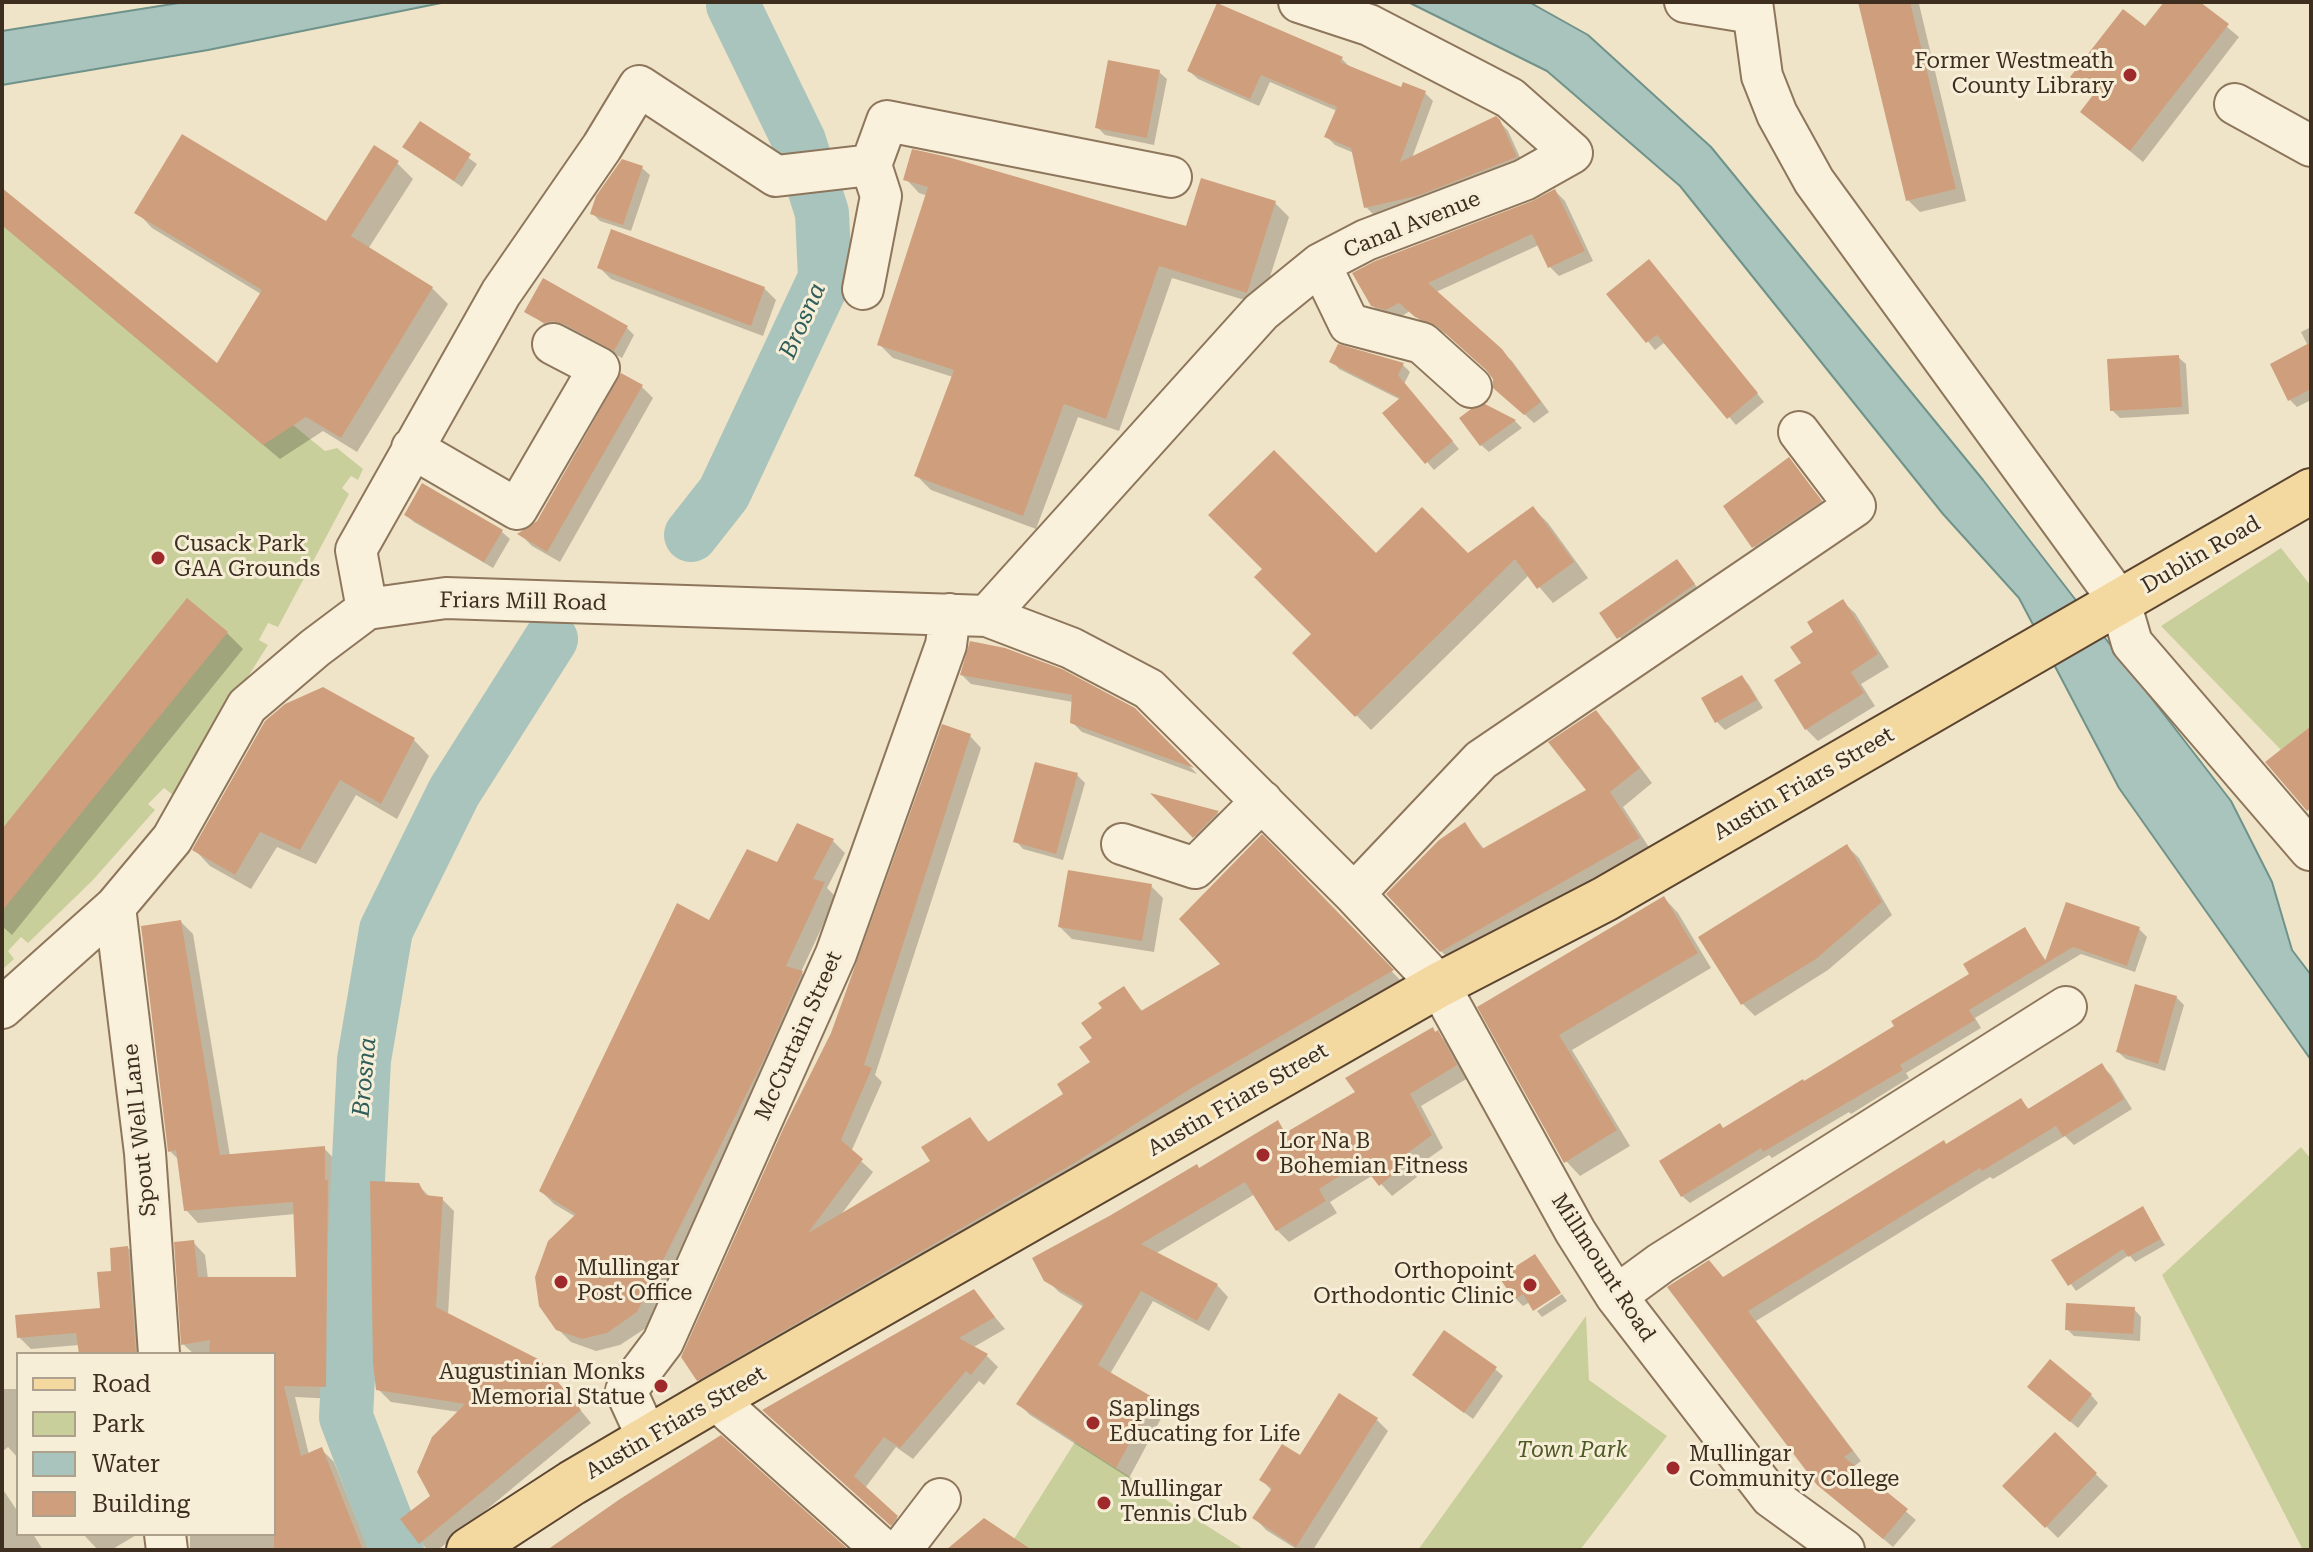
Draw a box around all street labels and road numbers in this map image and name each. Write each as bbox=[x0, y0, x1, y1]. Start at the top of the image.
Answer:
street label: Canal Avenue bbox=[1340, 186, 1484, 264]
street label: Dublin Road bbox=[2137, 510, 2265, 600]
street label: Friars Mill Road bbox=[439, 587, 607, 617]
street label: Austin Friars Street bbox=[1709, 722, 1899, 846]
street label: McCurtain Street bbox=[750, 947, 848, 1125]
street label: Austin Friars Street bbox=[1143, 1038, 1333, 1162]
street label: Spout Well Lane bbox=[118, 1042, 162, 1218]
street label: Millmount Road bbox=[1545, 1189, 1661, 1347]
street label: Austin Friars Street bbox=[581, 1361, 771, 1485]

